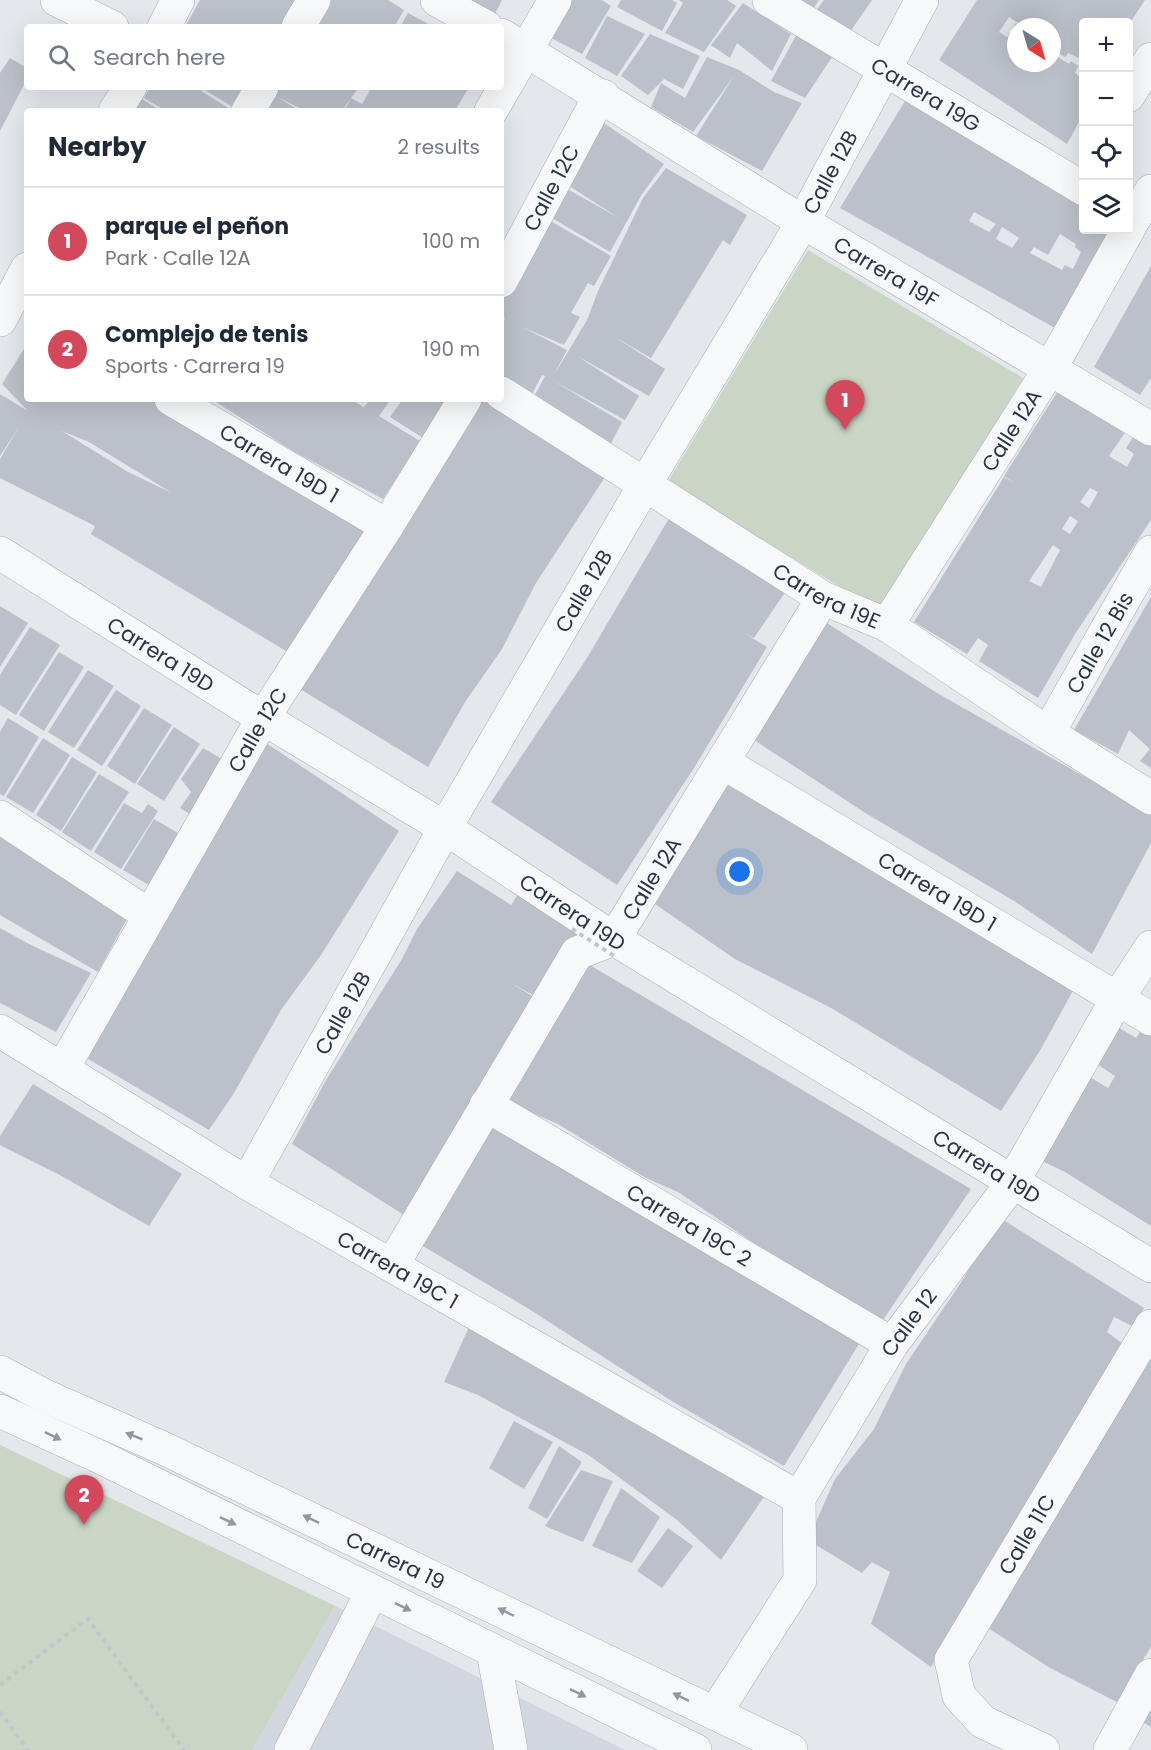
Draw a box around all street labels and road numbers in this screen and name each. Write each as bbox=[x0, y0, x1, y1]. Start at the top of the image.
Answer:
street label: Carrera 19G bbox=[866, 50, 986, 138]
street label: Calle 12B bbox=[795, 125, 864, 219]
street label: Calle 12C bbox=[516, 139, 586, 236]
street label: Carrera 19F bbox=[828, 229, 944, 314]
street label: Calle 12A bbox=[974, 383, 1048, 477]
street label: Carrera 19D 1 bbox=[215, 416, 345, 509]
street label: Calle 12B bbox=[548, 544, 619, 637]
street label: Carrera 19E bbox=[768, 555, 885, 635]
street label: Calle 12 Bis bbox=[1059, 586, 1140, 699]
street label: Carrera 19D bbox=[102, 609, 220, 699]
street label: Calle 12C bbox=[220, 681, 294, 778]
street label: Calle 12A bbox=[615, 831, 688, 925]
street label: Carrera 19D 1 bbox=[873, 844, 1002, 938]
street label: Carrera 19D bbox=[514, 866, 631, 957]
street label: Calle 12B bbox=[307, 966, 377, 1060]
street label: Carrera 19D bbox=[927, 1122, 1046, 1210]
street label: Carrera 19C 2 bbox=[621, 1177, 757, 1273]
street label: Carrera 19C 1 bbox=[332, 1223, 464, 1315]
street label: Calle 12 bbox=[873, 1282, 943, 1362]
street label: Calle 11C bbox=[991, 1489, 1062, 1580]
street label: Carrera 19 bbox=[341, 1524, 450, 1596]

